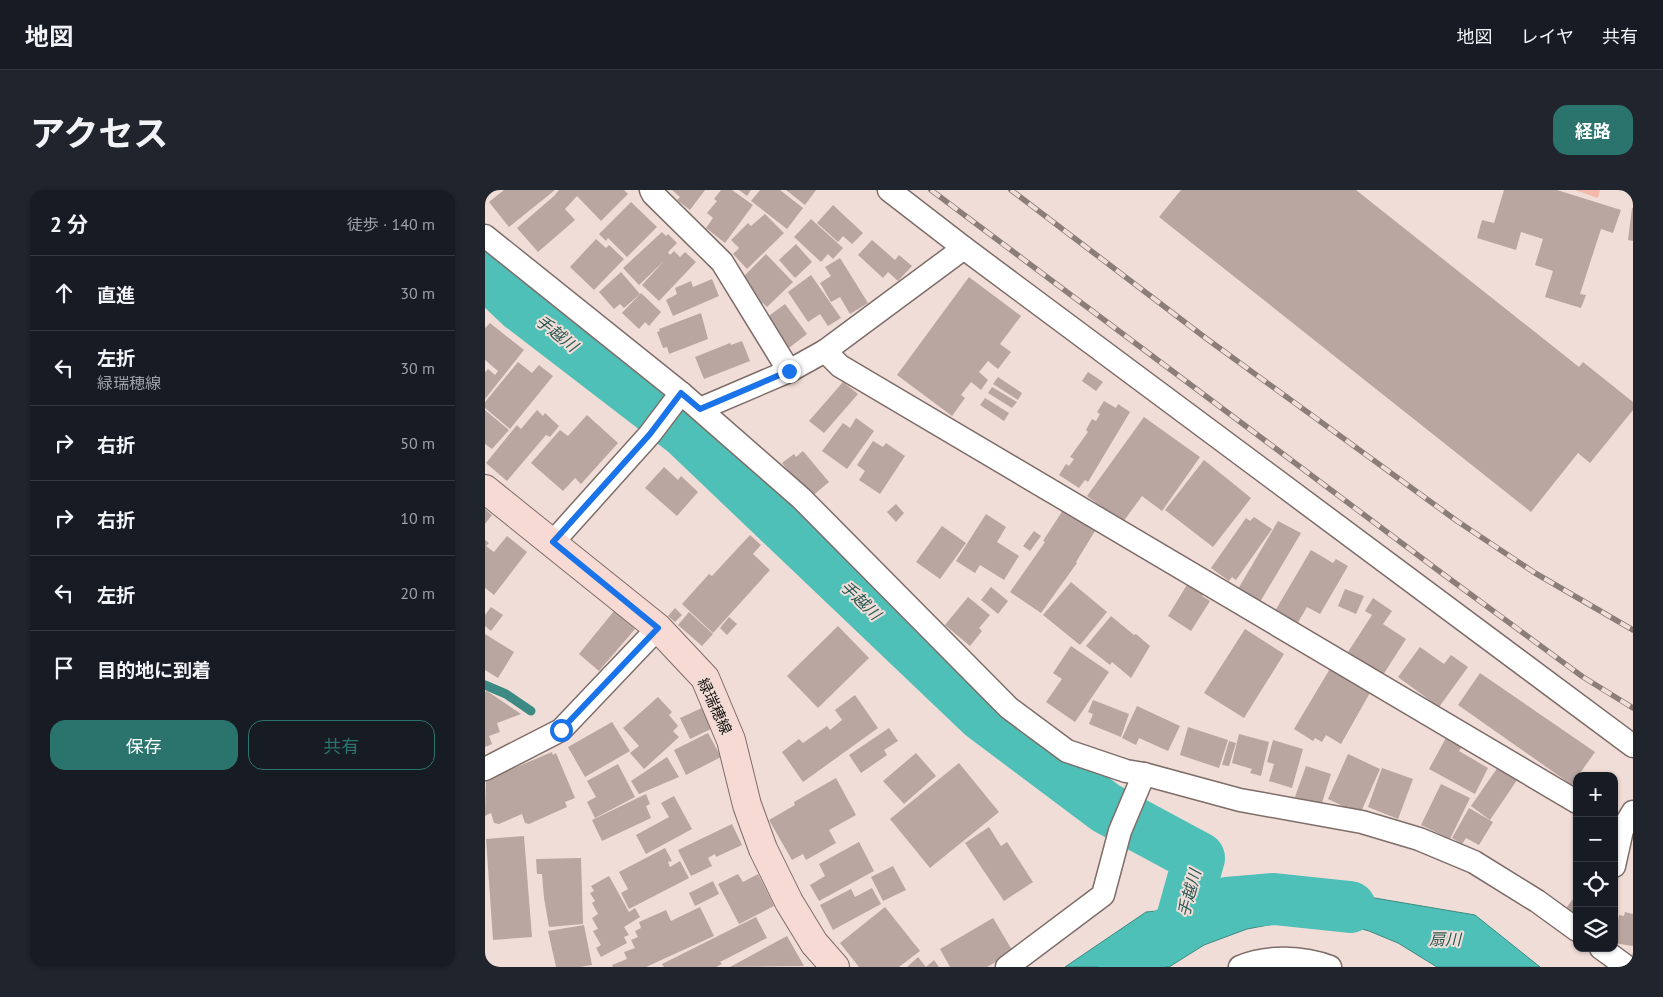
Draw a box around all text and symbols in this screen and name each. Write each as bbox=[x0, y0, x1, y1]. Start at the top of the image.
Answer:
text: 地図 bbox=[25, 21, 73, 52]
text: 地図 bbox=[1457, 25, 1493, 48]
text: レイヤ bbox=[1521, 25, 1574, 48]
text: 共有 bbox=[1602, 25, 1638, 48]
button: 経路 bbox=[1553, 105, 1633, 155]
text: アクセス bbox=[30, 110, 168, 156]
text: 2 分 bbox=[50, 211, 88, 238]
text: 徒歩 · 140 m bbox=[347, 214, 435, 234]
icon: ahead bbox=[50, 279, 78, 307]
text: 直進 bbox=[97, 283, 135, 307]
text: 30 m bbox=[400, 283, 435, 303]
water label: 手越川 bbox=[532, 310, 584, 357]
text: 左折 bbox=[97, 346, 135, 370]
icon: left bbox=[50, 354, 78, 382]
text: 30 m bbox=[400, 358, 435, 378]
route end bbox=[778, 360, 801, 383]
text: 緑瑞穂線 bbox=[97, 373, 161, 393]
icon: right bbox=[50, 429, 78, 457]
text: 右折 bbox=[97, 433, 135, 457]
text: 50 m bbox=[400, 433, 435, 453]
icon: right bbox=[50, 504, 78, 532]
text: 右折 bbox=[97, 508, 135, 532]
text: 10 m bbox=[400, 508, 435, 528]
water label: 手越川 bbox=[837, 576, 887, 625]
icon: left bbox=[50, 579, 78, 607]
text: 左折 bbox=[97, 583, 135, 607]
text: 20 m bbox=[400, 583, 435, 603]
icon: arrive bbox=[50, 654, 78, 682]
text: 目的地に到着 bbox=[97, 658, 211, 682]
street label: 緑瑞穂線 bbox=[694, 675, 736, 737]
route start bbox=[550, 719, 573, 742]
button: 保存 bbox=[50, 720, 238, 770]
button: 共有 bbox=[248, 720, 435, 770]
map controls bbox=[1573, 772, 1618, 952]
button: + bbox=[1573, 772, 1618, 817]
button: − bbox=[1573, 817, 1618, 862]
button: locate bbox=[1573, 862, 1618, 907]
water label: 手越川 bbox=[1173, 865, 1205, 919]
button: layers bbox=[1573, 907, 1618, 952]
water label: 扇川 bbox=[1429, 929, 1463, 949]

